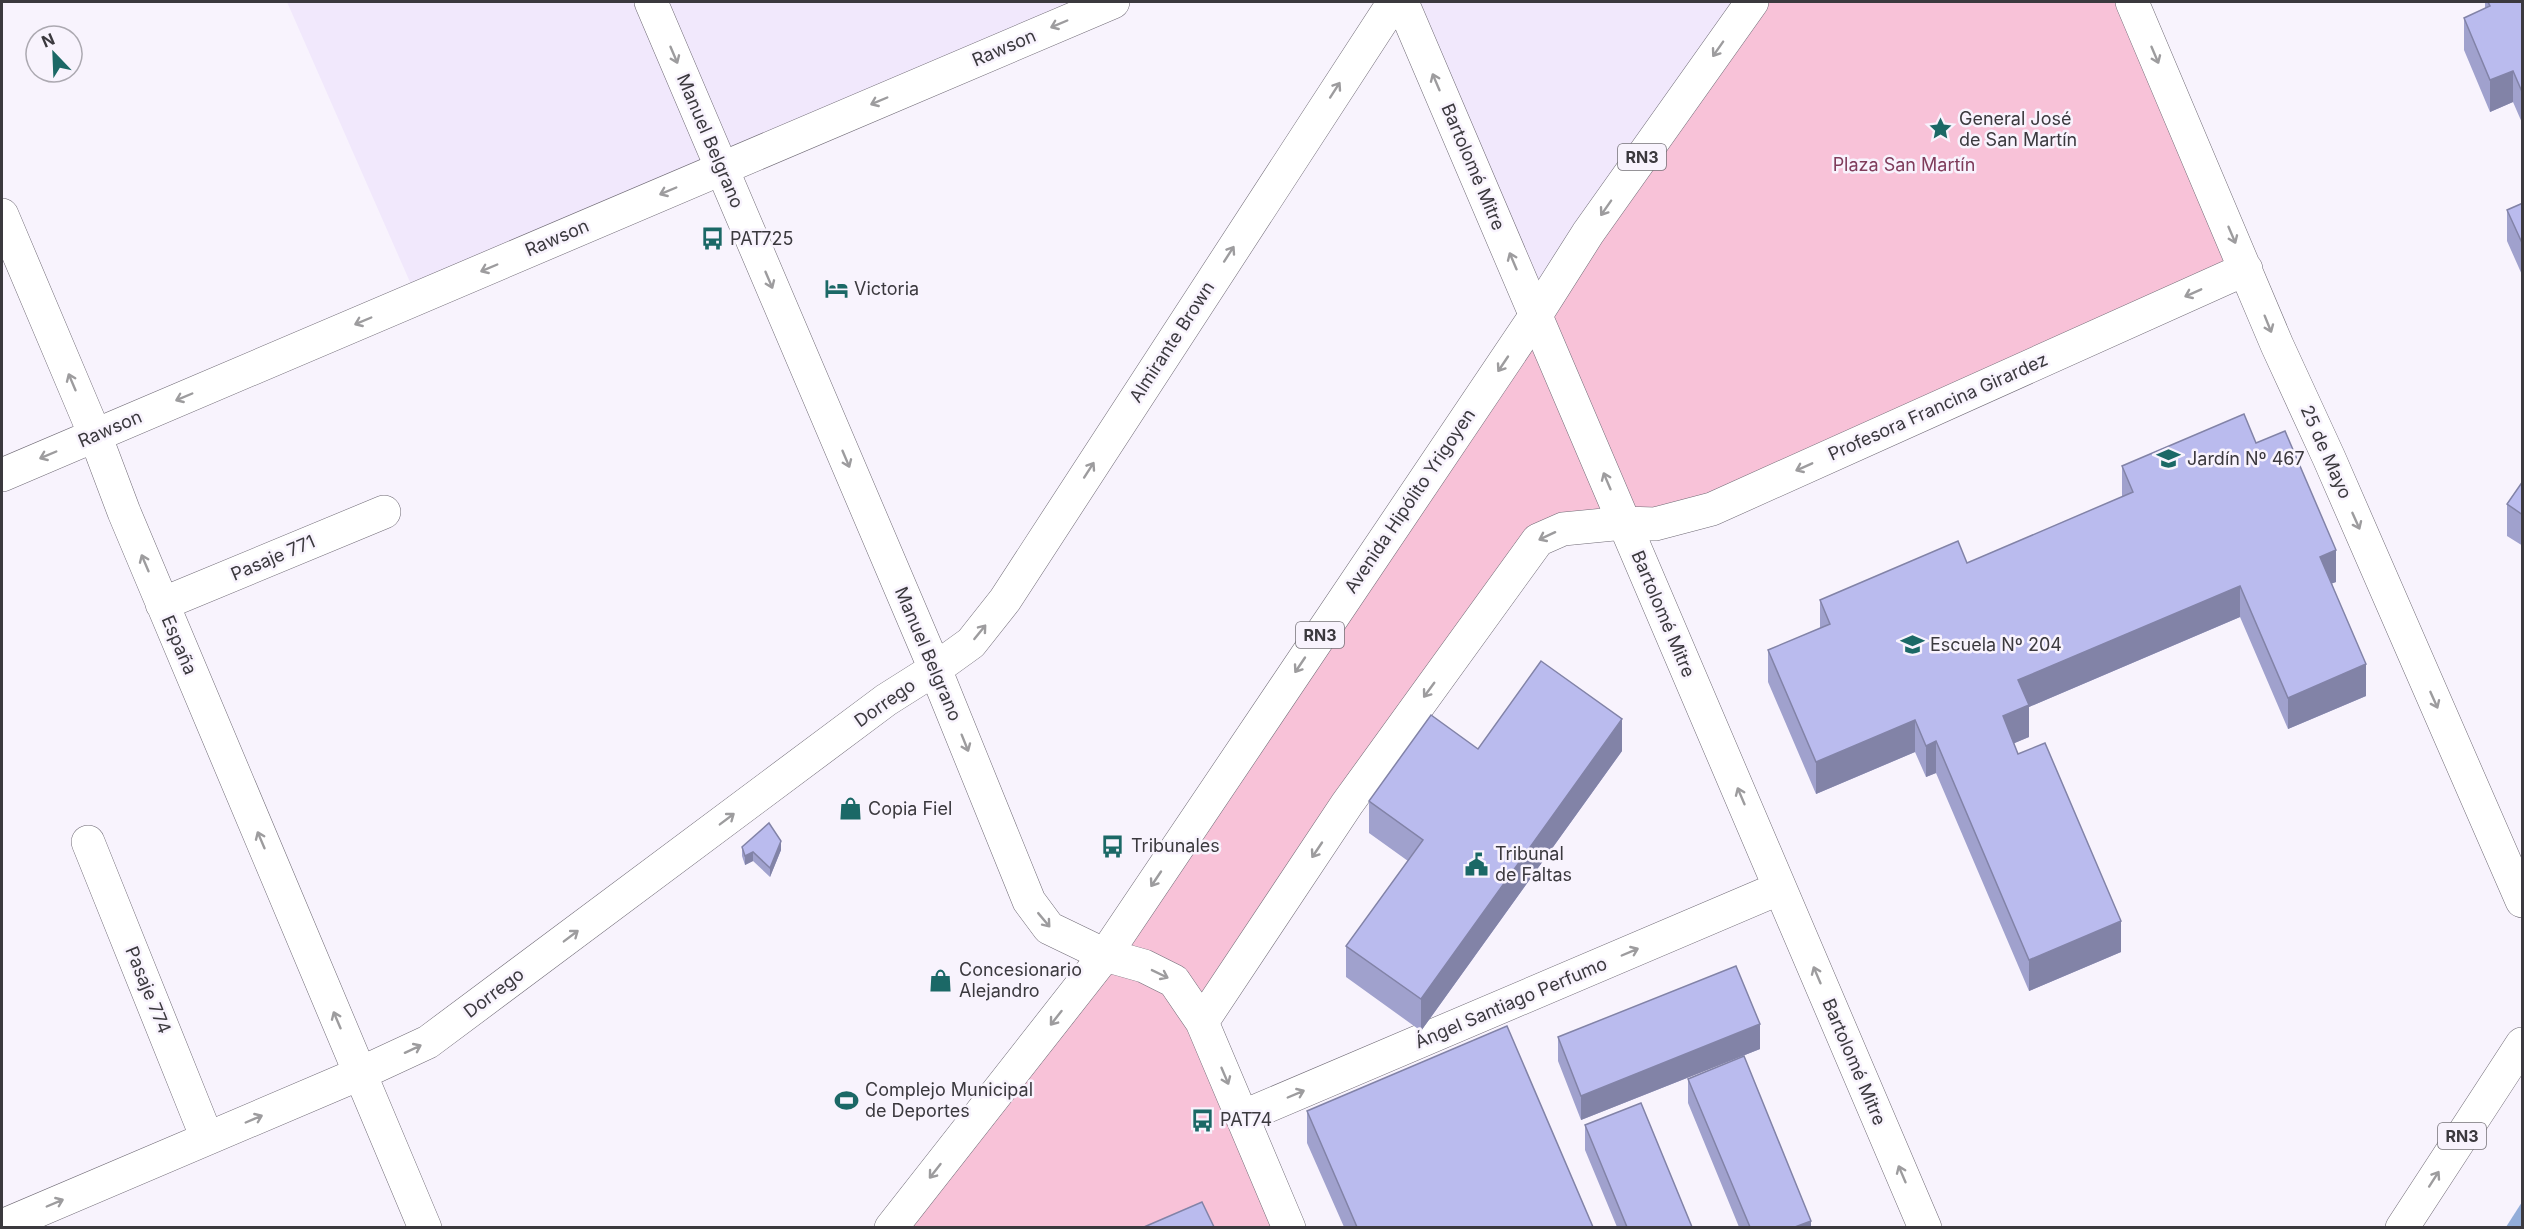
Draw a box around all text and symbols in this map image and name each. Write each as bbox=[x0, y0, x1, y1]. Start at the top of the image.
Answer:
one-way arrow bbox=[1050, 19, 1068, 31]
north arrow bbox=[24, 24, 84, 84]
street label: Rawson bbox=[969, 25, 1039, 70]
text: N bbox=[39, 29, 58, 52]
one-way arrow bbox=[1712, 41, 1724, 57]
one-way arrow bbox=[669, 46, 680, 64]
one-way arrow bbox=[2150, 46, 2161, 64]
street label: Manuel Belgrano bbox=[673, 71, 748, 211]
one-way arrow bbox=[1430, 73, 1441, 92]
one-way arrow bbox=[1330, 82, 1342, 99]
one-way arrow bbox=[871, 96, 889, 107]
street label: Bartolomé Mitre bbox=[1437, 100, 1510, 233]
place label: General José de San Martín bbox=[1959, 108, 2077, 150]
place icon: General José de San Martín bbox=[1928, 116, 1954, 142]
road number: RN3 bbox=[1618, 144, 1666, 170]
park label: Plaza San Martín bbox=[1833, 154, 1975, 175]
one-way arrow bbox=[659, 186, 678, 197]
one-way arrow bbox=[1600, 200, 1612, 216]
street label: Rawson bbox=[522, 215, 592, 260]
one-way arrow bbox=[2227, 225, 2238, 243]
bus stop icon: PAT725 bbox=[699, 226, 725, 252]
place label: PAT725 bbox=[730, 228, 793, 249]
one-way arrow bbox=[1224, 246, 1236, 263]
one-way arrow bbox=[1507, 253, 1518, 271]
one-way arrow bbox=[480, 262, 498, 274]
one-way arrow bbox=[764, 270, 775, 289]
hotel icon: Victoria bbox=[823, 276, 849, 302]
street label: Almirante Brown bbox=[1125, 277, 1218, 406]
place label: Victoria bbox=[854, 278, 919, 299]
one-way arrow bbox=[2185, 288, 2203, 300]
one-way arrow bbox=[2264, 314, 2275, 332]
one-way arrow bbox=[355, 316, 373, 327]
street label: Profesora Francina Girardez bbox=[1825, 349, 2051, 465]
one-way arrow bbox=[1497, 355, 1509, 371]
one-way arrow bbox=[66, 373, 77, 391]
one-way arrow bbox=[175, 393, 193, 404]
street label: 25 de Mayo bbox=[2296, 402, 2356, 502]
street label: Avenida Hipólito Yrigoyen bbox=[1340, 405, 1479, 597]
street label: Rawson bbox=[75, 406, 145, 451]
school or university icon: Jardín Nº 467 bbox=[2156, 446, 2182, 472]
place label: Jardín Nº 467 bbox=[2187, 448, 2305, 469]
one-way arrow bbox=[40, 450, 58, 462]
one-way arrow bbox=[841, 450, 852, 468]
one-way arrow bbox=[1083, 462, 1096, 479]
one-way arrow bbox=[1796, 462, 1814, 474]
one-way arrow bbox=[1600, 472, 1611, 490]
one-way arrow bbox=[2351, 511, 2363, 529]
street label: Pasaje 771 bbox=[228, 530, 318, 585]
one-way arrow bbox=[1538, 531, 1556, 543]
street label: Bartolomé Mitre bbox=[1627, 547, 1700, 680]
one-way arrow bbox=[139, 555, 150, 573]
street label: Manuel Belgrano bbox=[891, 584, 966, 724]
street label: España bbox=[158, 612, 201, 678]
road number: RN3 bbox=[1296, 622, 1344, 648]
one-way arrow bbox=[973, 624, 986, 640]
school or university icon: Escuela Nº 204 bbox=[1899, 632, 1925, 658]
place label: Escuela Nº 204 bbox=[1930, 634, 2062, 655]
one-way arrow bbox=[1294, 656, 1306, 672]
street label: Dorrego bbox=[850, 674, 919, 731]
one-way arrow bbox=[1423, 682, 1435, 698]
one-way arrow bbox=[2429, 690, 2441, 708]
one-way arrow bbox=[960, 733, 971, 751]
one-way arrow bbox=[1735, 787, 1746, 805]
shop icon: Copia Fiel bbox=[837, 796, 863, 822]
place label: Copia Fiel bbox=[868, 798, 952, 819]
one-way arrow bbox=[718, 813, 734, 825]
one-way arrow bbox=[255, 831, 266, 849]
bus stop icon: Tribunales bbox=[1100, 833, 1126, 859]
place label: Tribunales bbox=[1131, 835, 1220, 856]
one-way arrow bbox=[1311, 841, 1323, 857]
place label: Tribunal de Faltas bbox=[1495, 843, 1572, 885]
public building icon: Tribunal de Faltas bbox=[1464, 851, 1490, 877]
one-way arrow bbox=[1150, 870, 1162, 886]
one-way arrow bbox=[1037, 912, 1050, 928]
one-way arrow bbox=[562, 929, 578, 942]
street label: Pasaje 774 bbox=[121, 943, 176, 1037]
one-way arrow bbox=[1621, 946, 1639, 957]
street label: Ángel Santiago Perfumo bbox=[1411, 952, 1610, 1053]
place label: Concesionario Alejandro bbox=[959, 959, 1082, 1001]
street label: Dorrego bbox=[460, 963, 528, 1022]
one-way arrow bbox=[1811, 966, 1822, 985]
shop icon: Concesionario Alejandro bbox=[928, 967, 954, 993]
one-way arrow bbox=[1150, 969, 1168, 981]
street label: Bartolomé Mitre bbox=[1818, 995, 1891, 1128]
one-way arrow bbox=[1049, 1010, 1062, 1026]
one-way arrow bbox=[331, 1011, 342, 1030]
one-way arrow bbox=[403, 1043, 421, 1055]
one-way arrow bbox=[1220, 1066, 1231, 1084]
place label: Complejo Municipal de Deportes bbox=[865, 1079, 1033, 1121]
sports icon: Complejo Municipal de Deportes bbox=[834, 1087, 860, 1113]
one-way arrow bbox=[1287, 1088, 1305, 1099]
bus stop icon: PAT74 bbox=[1189, 1107, 1215, 1133]
place label: PAT74 bbox=[1220, 1109, 1272, 1130]
one-way arrow bbox=[245, 1112, 263, 1123]
road number: RN3 bbox=[2438, 1123, 2486, 1149]
one-way arrow bbox=[929, 1163, 942, 1179]
one-way arrow bbox=[1896, 1165, 1907, 1183]
one-way arrow bbox=[2428, 1171, 2440, 1187]
one-way arrow bbox=[46, 1197, 64, 1208]

